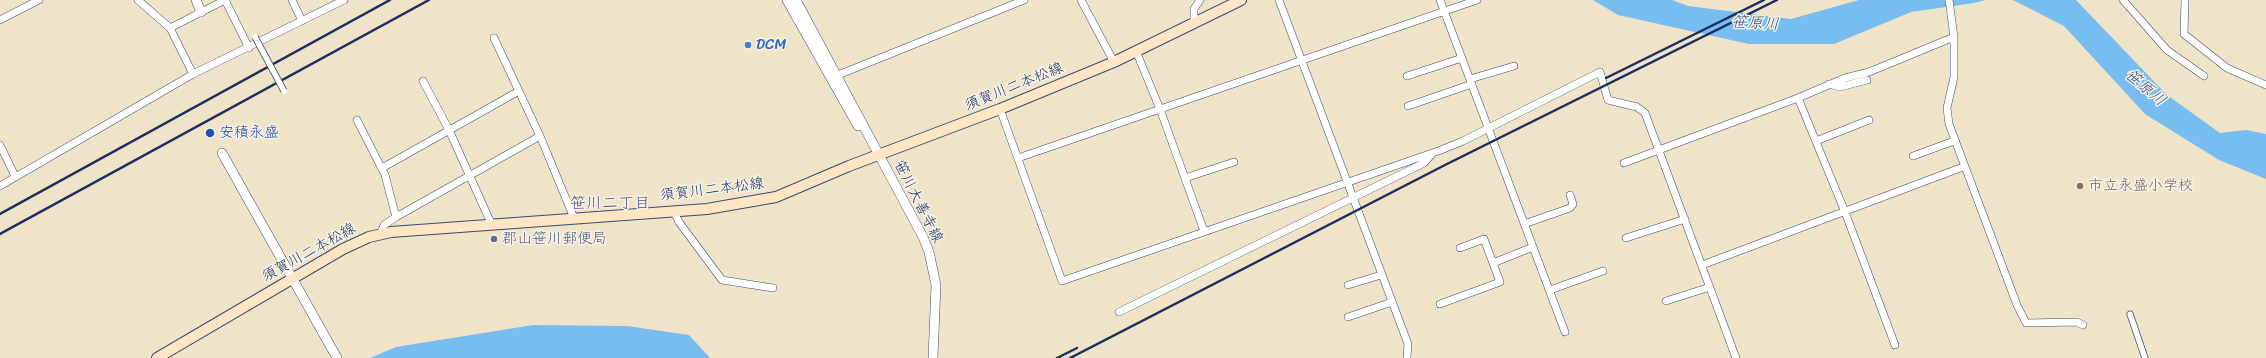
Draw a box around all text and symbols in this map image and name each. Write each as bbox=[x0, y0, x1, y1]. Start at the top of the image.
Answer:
water label: 笹原川 bbox=[1731, 13, 1779, 35]
place label: DCM bbox=[756, 36, 786, 54]
marker: DCM bbox=[743, 40, 753, 50]
street label: 須賀川二本松線 bbox=[962, 59, 1066, 115]
water label: 笹原川 bbox=[2120, 65, 2170, 111]
place label: 安積永盛 bbox=[219, 124, 279, 142]
marker: 安積永盛 bbox=[204, 127, 216, 139]
street label: 笹川大善寺線 bbox=[890, 158, 946, 246]
street label: 須賀川二本松線 bbox=[659, 175, 765, 205]
place label: 市立永盛小学校 bbox=[2088, 177, 2193, 195]
marker: 市立永盛小学校 bbox=[2075, 181, 2085, 191]
district label: 笹川二丁目 bbox=[570, 194, 650, 214]
street label: 須賀川二本松線 bbox=[259, 220, 359, 286]
place label: 郡山笹川郵便局 bbox=[502, 230, 607, 248]
marker: 郡山笹川郵便局 bbox=[489, 234, 499, 244]

